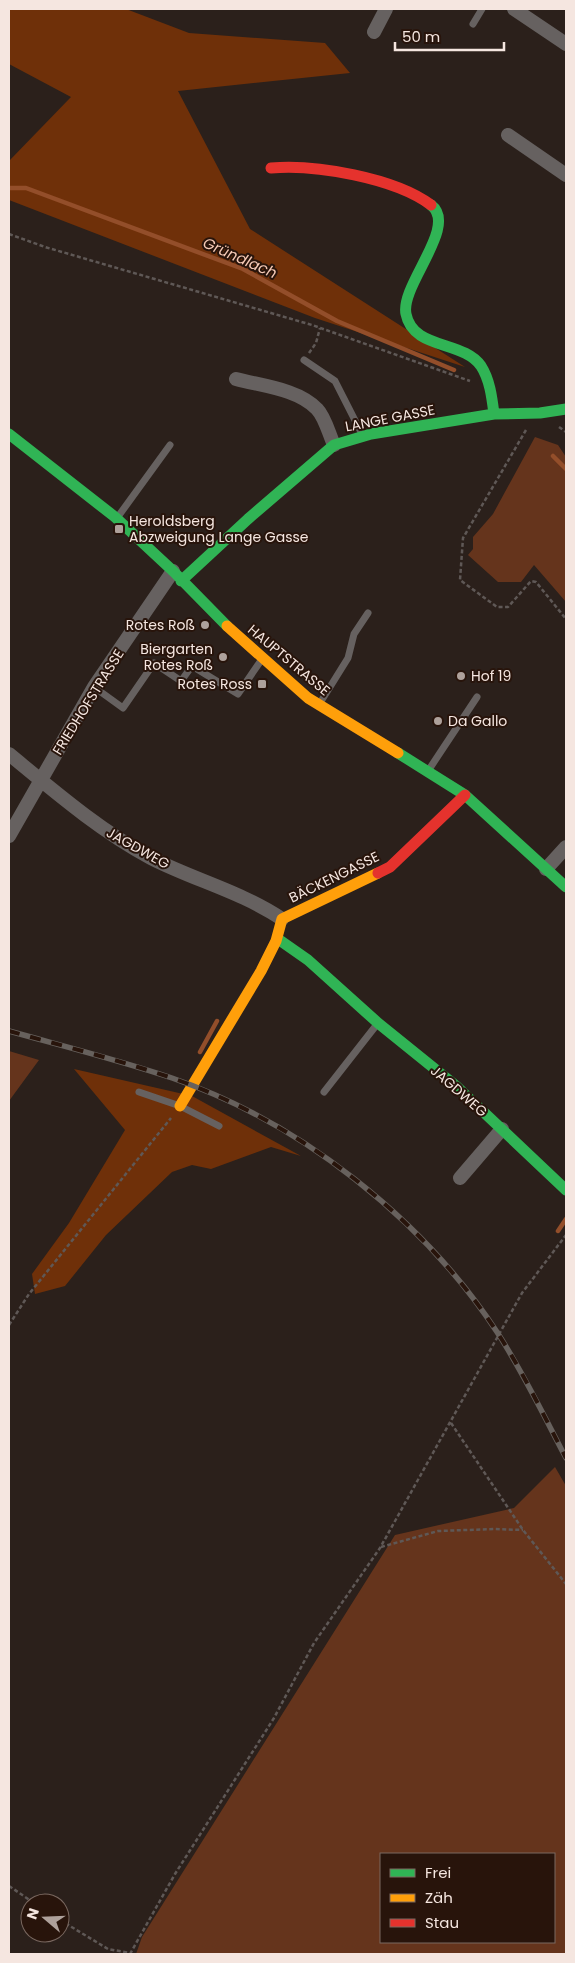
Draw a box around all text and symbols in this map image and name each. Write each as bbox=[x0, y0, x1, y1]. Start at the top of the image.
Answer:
scale bar bbox=[395, 20, 504, 52]
text: 50 m bbox=[402, 26, 440, 47]
water label: Gründlach bbox=[200, 232, 281, 283]
street label: LANGE GASSE bbox=[343, 399, 437, 437]
place label: Heroldsberg Abzweigung Lange Gasse bbox=[129, 511, 309, 547]
marker: Heroldsberg Abzweigung Lange Gasse bbox=[113, 523, 125, 535]
place label: Rotes Roß bbox=[126, 615, 195, 635]
marker: Rotes Roß bbox=[199, 619, 211, 631]
street label: HAUPTSTRASSE bbox=[244, 620, 334, 700]
place label: Biergarten Rotes Roß bbox=[140, 639, 213, 675]
street label: FRIEDHOFSTRASSE bbox=[47, 645, 129, 759]
marker: Biergarten Rotes Roß bbox=[217, 651, 229, 663]
place label: Hof 19 bbox=[471, 666, 511, 686]
marker: Hof 19 bbox=[455, 670, 467, 682]
place label: Rotes Ross bbox=[178, 674, 252, 694]
marker: Rotes Ross bbox=[256, 678, 268, 690]
place label: Da Gallo bbox=[448, 711, 507, 731]
marker: Da Gallo bbox=[432, 715, 444, 727]
street label: JAGDWEG bbox=[103, 822, 173, 874]
street label: BÄCKENGASSE bbox=[285, 846, 383, 908]
street label: JAGDWEG bbox=[426, 1061, 492, 1121]
legend bbox=[380, 1853, 555, 1943]
text: Frei bbox=[425, 1862, 451, 1883]
text: Zäh bbox=[425, 1887, 453, 1908]
north arrow bbox=[20, 1893, 70, 1943]
text: N bbox=[22, 1906, 44, 1922]
text: Stau bbox=[425, 1912, 459, 1933]

